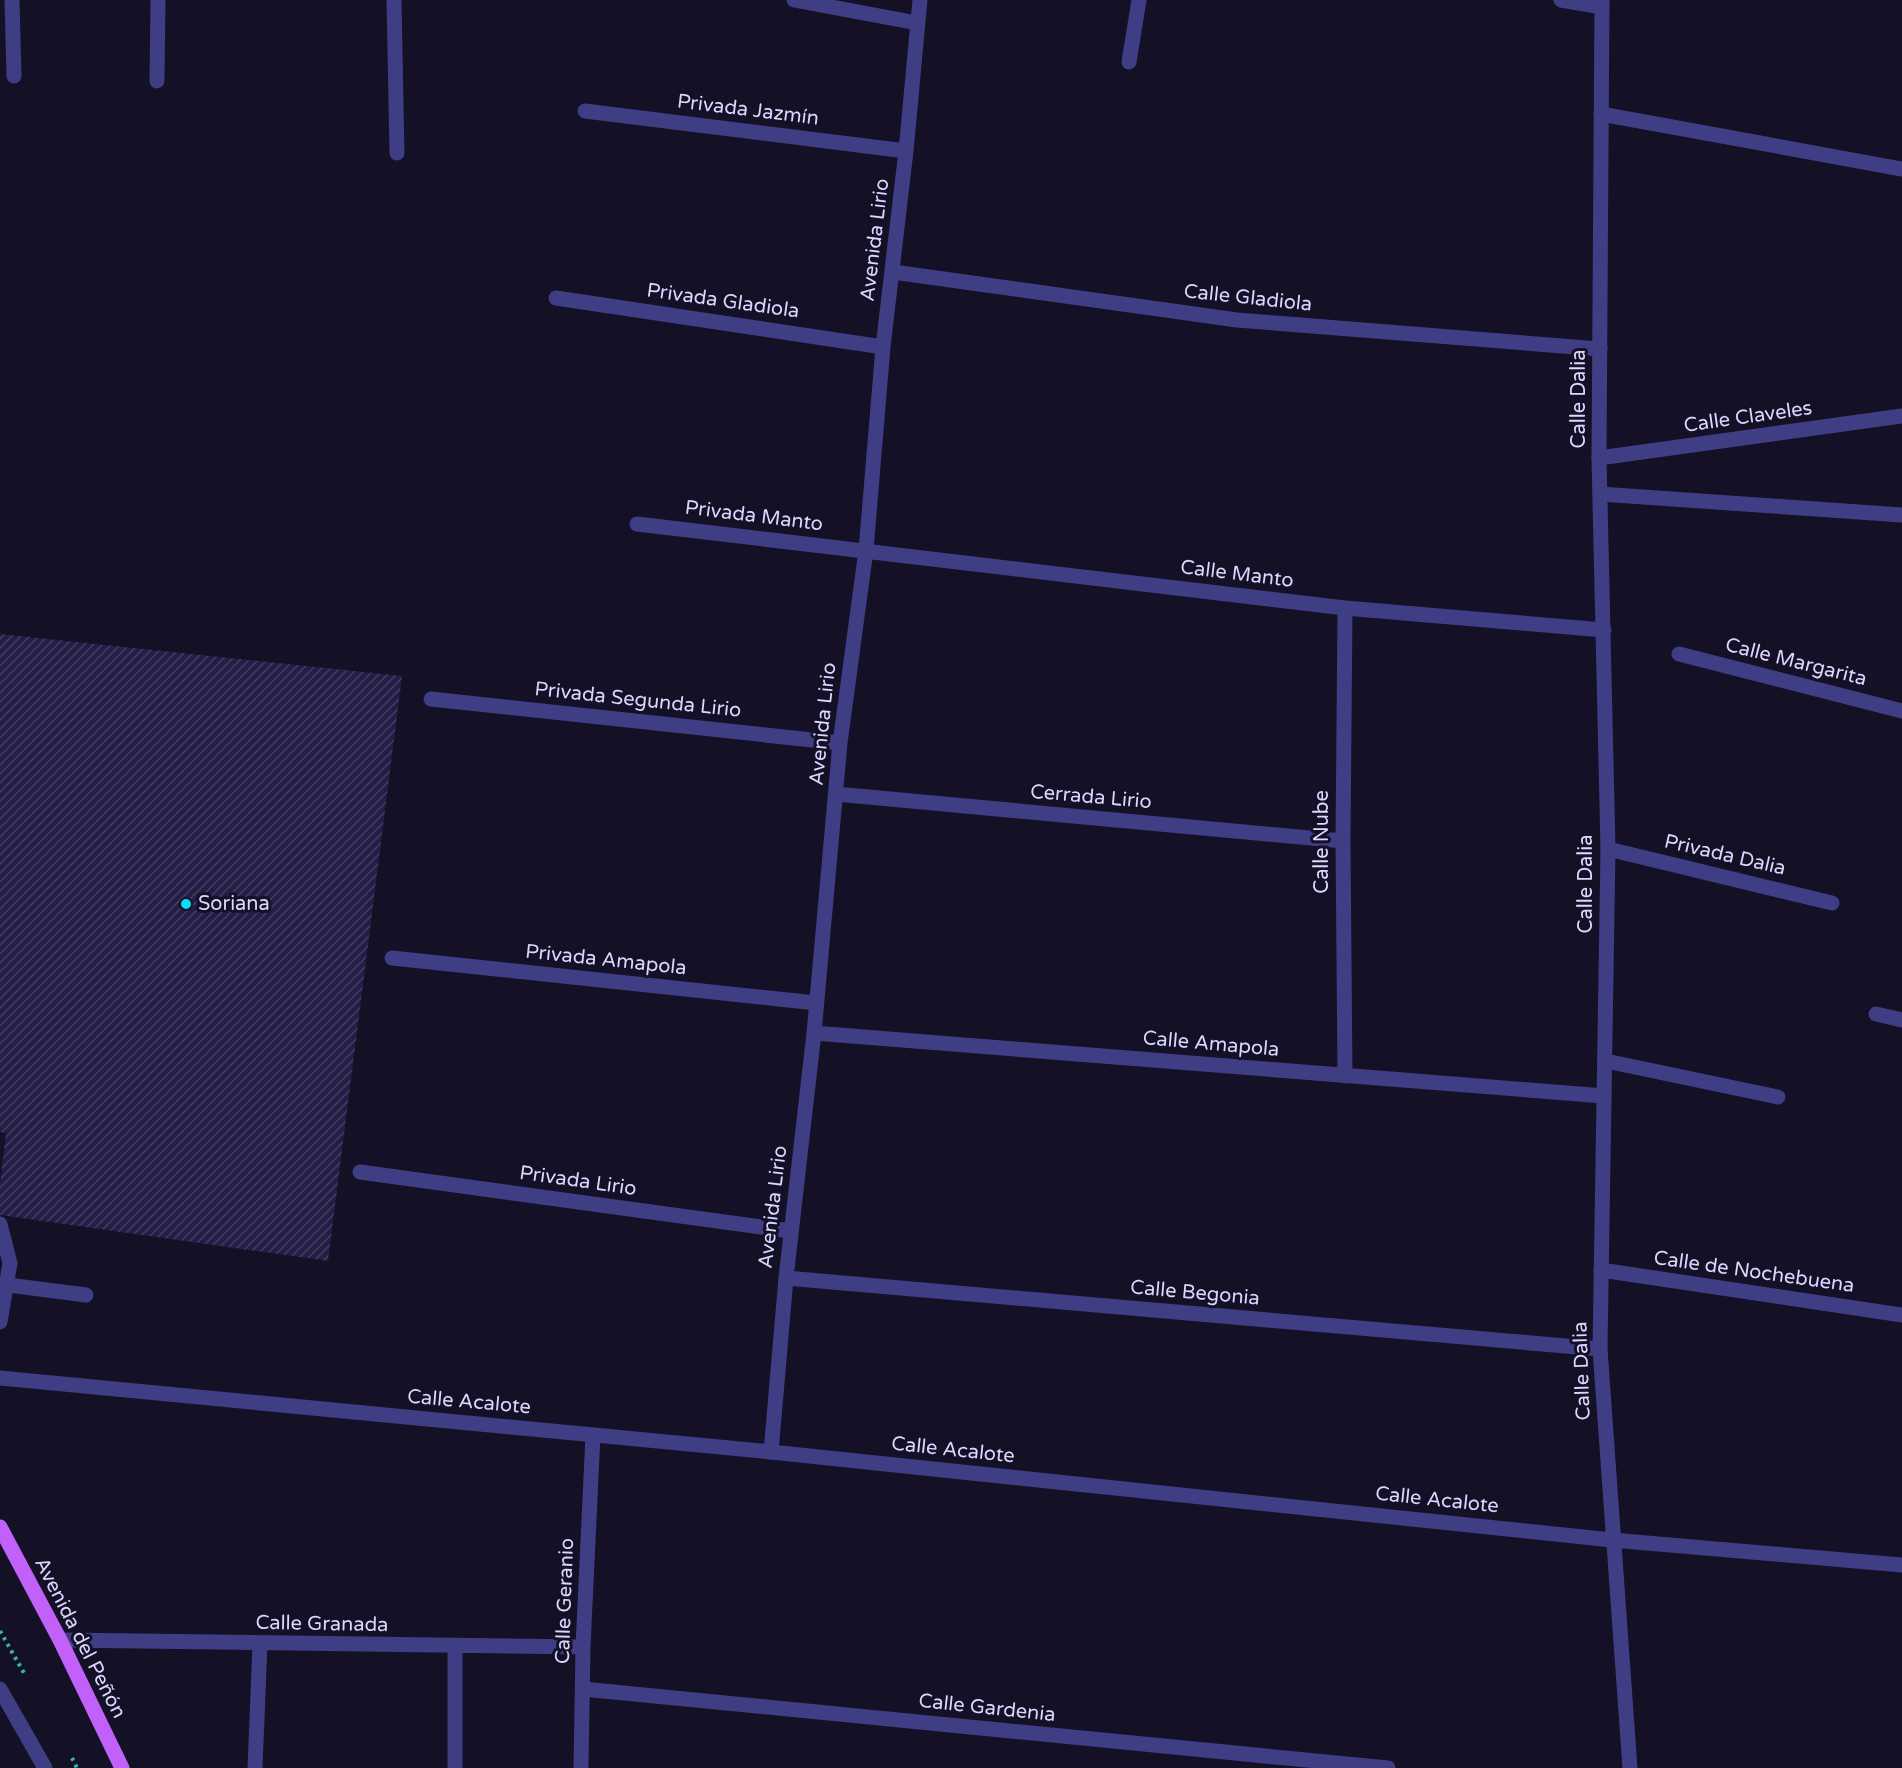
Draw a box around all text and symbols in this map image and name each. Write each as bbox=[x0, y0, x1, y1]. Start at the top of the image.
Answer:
street label: Privada Jazmín bbox=[676, 89, 820, 131]
street label: Avenida Lirio bbox=[856, 177, 894, 303]
street label: Privada Gladiola bbox=[645, 278, 801, 324]
street label: Calle Gladiola bbox=[1183, 279, 1313, 317]
street label: Calle Dalia bbox=[1567, 350, 1591, 448]
street label: Calle Claveles bbox=[1682, 396, 1814, 438]
street label: Privada Manto bbox=[684, 496, 824, 536]
street label: Calle Manto bbox=[1179, 555, 1295, 593]
street label: Calle Margarita bbox=[1723, 633, 1869, 691]
street label: Avenida Lirio bbox=[805, 661, 841, 787]
street label: Privada Segunda Lirio bbox=[533, 677, 743, 723]
street label: Cerrada Lirio bbox=[1029, 780, 1153, 814]
street label: Calle Nube bbox=[1310, 790, 1334, 894]
street label: Privada Dalia bbox=[1662, 829, 1788, 881]
street label: Calle Dalia bbox=[1574, 835, 1598, 933]
place label: Soriana bbox=[198, 892, 270, 916]
marker: Soriana bbox=[179, 897, 193, 911]
street label: Privada Amapola bbox=[524, 940, 688, 980]
street label: Calle Amapola bbox=[1142, 1026, 1280, 1062]
street label: Avenida Lirio bbox=[754, 1144, 792, 1270]
street label: Privada Lirio bbox=[518, 1161, 638, 1201]
street label: Calle de Nochebuena bbox=[1652, 1246, 1856, 1298]
street label: Calle Begonia bbox=[1129, 1275, 1261, 1311]
street label: Calle Dalia bbox=[1568, 1321, 1596, 1421]
street label: Calle Acalote bbox=[406, 1385, 532, 1419]
street label: Calle Acalote bbox=[890, 1432, 1016, 1468]
street label: Calle Acalote bbox=[1374, 1482, 1500, 1518]
street label: Calle Geranio bbox=[551, 1537, 579, 1665]
street label: Avenida del Peñón bbox=[29, 1554, 131, 1722]
street label: Calle Granada bbox=[255, 1611, 389, 1637]
street label: Calle Gardenia bbox=[917, 1689, 1057, 1727]

